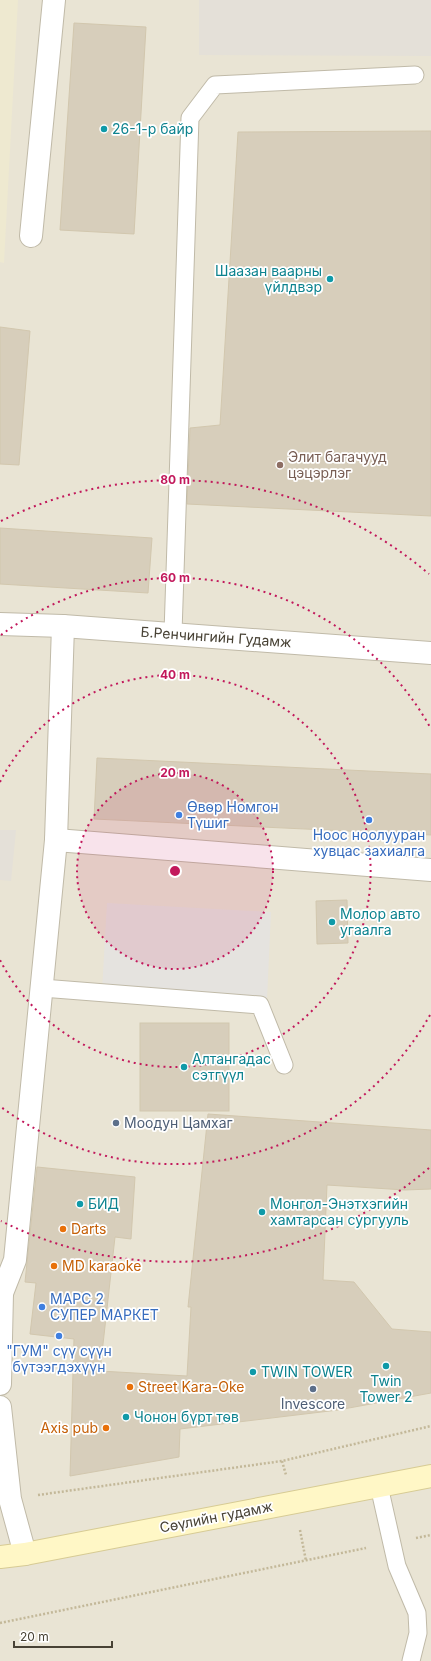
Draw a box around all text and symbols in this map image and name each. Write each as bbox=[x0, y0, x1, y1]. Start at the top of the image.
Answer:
place label: 26-1-р байр bbox=[112, 120, 193, 137]
marker: 26-1-р байр bbox=[99, 124, 109, 134]
place label: Шаазан ваарны үйлдвэр bbox=[215, 262, 322, 295]
marker: Шаазан ваарны үйлдвэр bbox=[325, 274, 335, 284]
place label: Элит багачууд цэцэрлэг bbox=[288, 448, 387, 481]
marker: Элит багачууд цэцэрлэг bbox=[275, 460, 285, 470]
text: 80 m bbox=[160, 472, 190, 487]
text: 60 m bbox=[160, 570, 190, 585]
street label: Б.Ренчингийн Гудамж bbox=[140, 623, 292, 650]
text: 40 m bbox=[160, 667, 190, 682]
text: 20 m bbox=[160, 765, 190, 780]
place label: Өвөр Номгон Түшиг bbox=[187, 798, 279, 831]
marker: Өвөр Номгон Түшиг bbox=[174, 810, 184, 820]
marker: Ноос ноолууран хувцас захиалга bbox=[364, 815, 374, 825]
place label: Ноос ноолууран хувцас захиалга bbox=[313, 826, 425, 859]
centre of rings bbox=[168, 864, 182, 878]
place label: Молор авто угаалга bbox=[340, 905, 420, 938]
marker: Молор авто угаалга bbox=[327, 917, 337, 927]
place label: Алтангадас сэтгүүл bbox=[192, 1050, 271, 1083]
marker: Алтангадас сэтгүүл bbox=[179, 1062, 189, 1072]
place label: Моодун Цамхаг bbox=[124, 1114, 233, 1131]
marker: Моодун Цамхаг bbox=[111, 1118, 121, 1128]
place label: БИД bbox=[88, 1195, 119, 1212]
place label: Монгол-Энэтхэгийн хамтарсан сургууль bbox=[270, 1195, 409, 1228]
marker: БИД bbox=[75, 1199, 85, 1209]
marker: Монгол-Энэтхэгийн хамтарсан сургууль bbox=[257, 1207, 267, 1217]
place label: Darts bbox=[71, 1220, 106, 1237]
marker: Darts bbox=[58, 1224, 68, 1234]
place label: MD karaoke bbox=[62, 1257, 141, 1274]
marker: MD karaoke bbox=[49, 1261, 59, 1271]
place label: МАРС 2 СУПЕР МАРКЕТ bbox=[50, 1290, 159, 1323]
marker: МАРС 2 СУПЕР МАРКЕТ bbox=[37, 1302, 47, 1312]
marker: "ГУМ" сүү сүүн бүтээгдэхүүн bbox=[54, 1331, 64, 1341]
place label: "ГУМ" сүү сүүн бүтээгдэхүүн bbox=[6, 1342, 112, 1375]
marker: Twin Tower 2 bbox=[381, 1361, 391, 1371]
place label: TWIN TOWER bbox=[261, 1363, 353, 1380]
marker: TWIN TOWER bbox=[248, 1367, 258, 1377]
place label: Twin Tower 2 bbox=[359, 1372, 413, 1405]
place label: Street Kara-Oke bbox=[138, 1378, 245, 1395]
marker: Street Kara-Oke bbox=[125, 1382, 135, 1392]
marker: Invescore bbox=[308, 1384, 318, 1394]
place label: Invescore bbox=[281, 1395, 345, 1412]
place label: Чонон бүрт төв bbox=[134, 1408, 239, 1425]
marker: Чонон бүрт төв bbox=[121, 1412, 131, 1422]
place label: Axis pub bbox=[41, 1419, 98, 1436]
marker: Axis pub bbox=[101, 1423, 111, 1433]
street label: Сөүлийн гудамж bbox=[158, 1497, 274, 1536]
scale bar bbox=[14, 1623, 112, 1649]
text: 20 m bbox=[20, 1629, 49, 1644]

